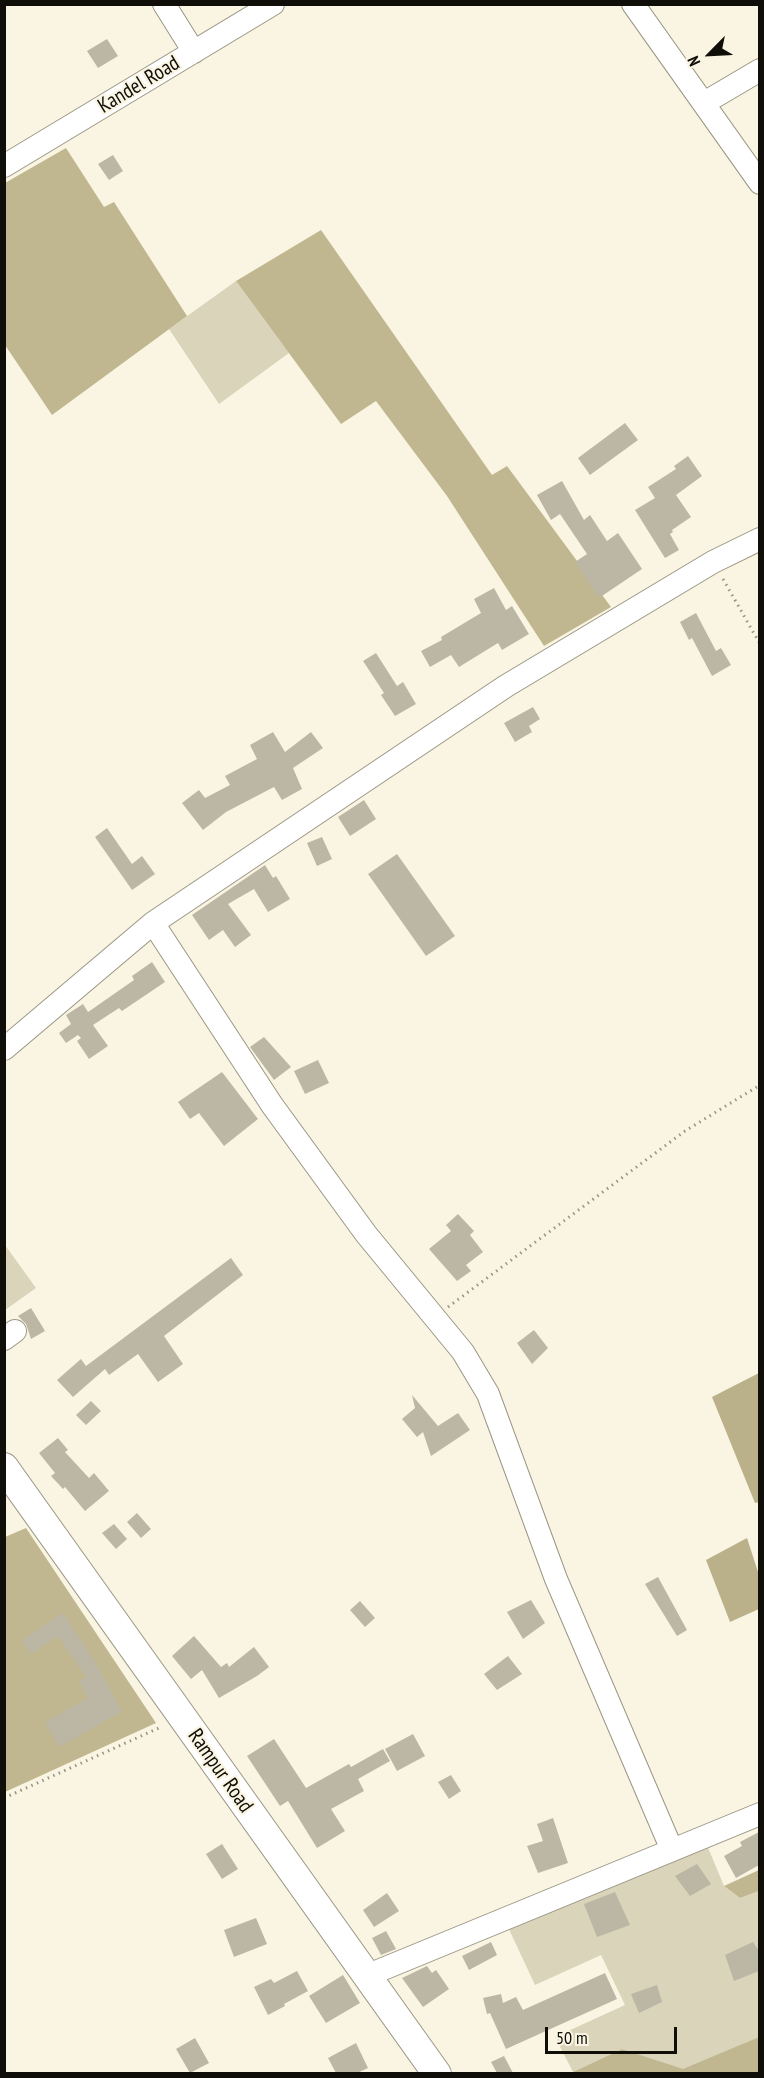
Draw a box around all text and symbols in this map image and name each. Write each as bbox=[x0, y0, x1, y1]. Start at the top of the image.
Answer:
north arrow bbox=[680, 24, 740, 84]
street label: Kandel Road bbox=[94, 51, 184, 119]
text: N bbox=[683, 53, 704, 69]
street label: Rampur Road bbox=[182, 1724, 258, 1818]
scale bar bbox=[548, 2015, 680, 2053]
text: 50 m bbox=[556, 2026, 588, 2049]

